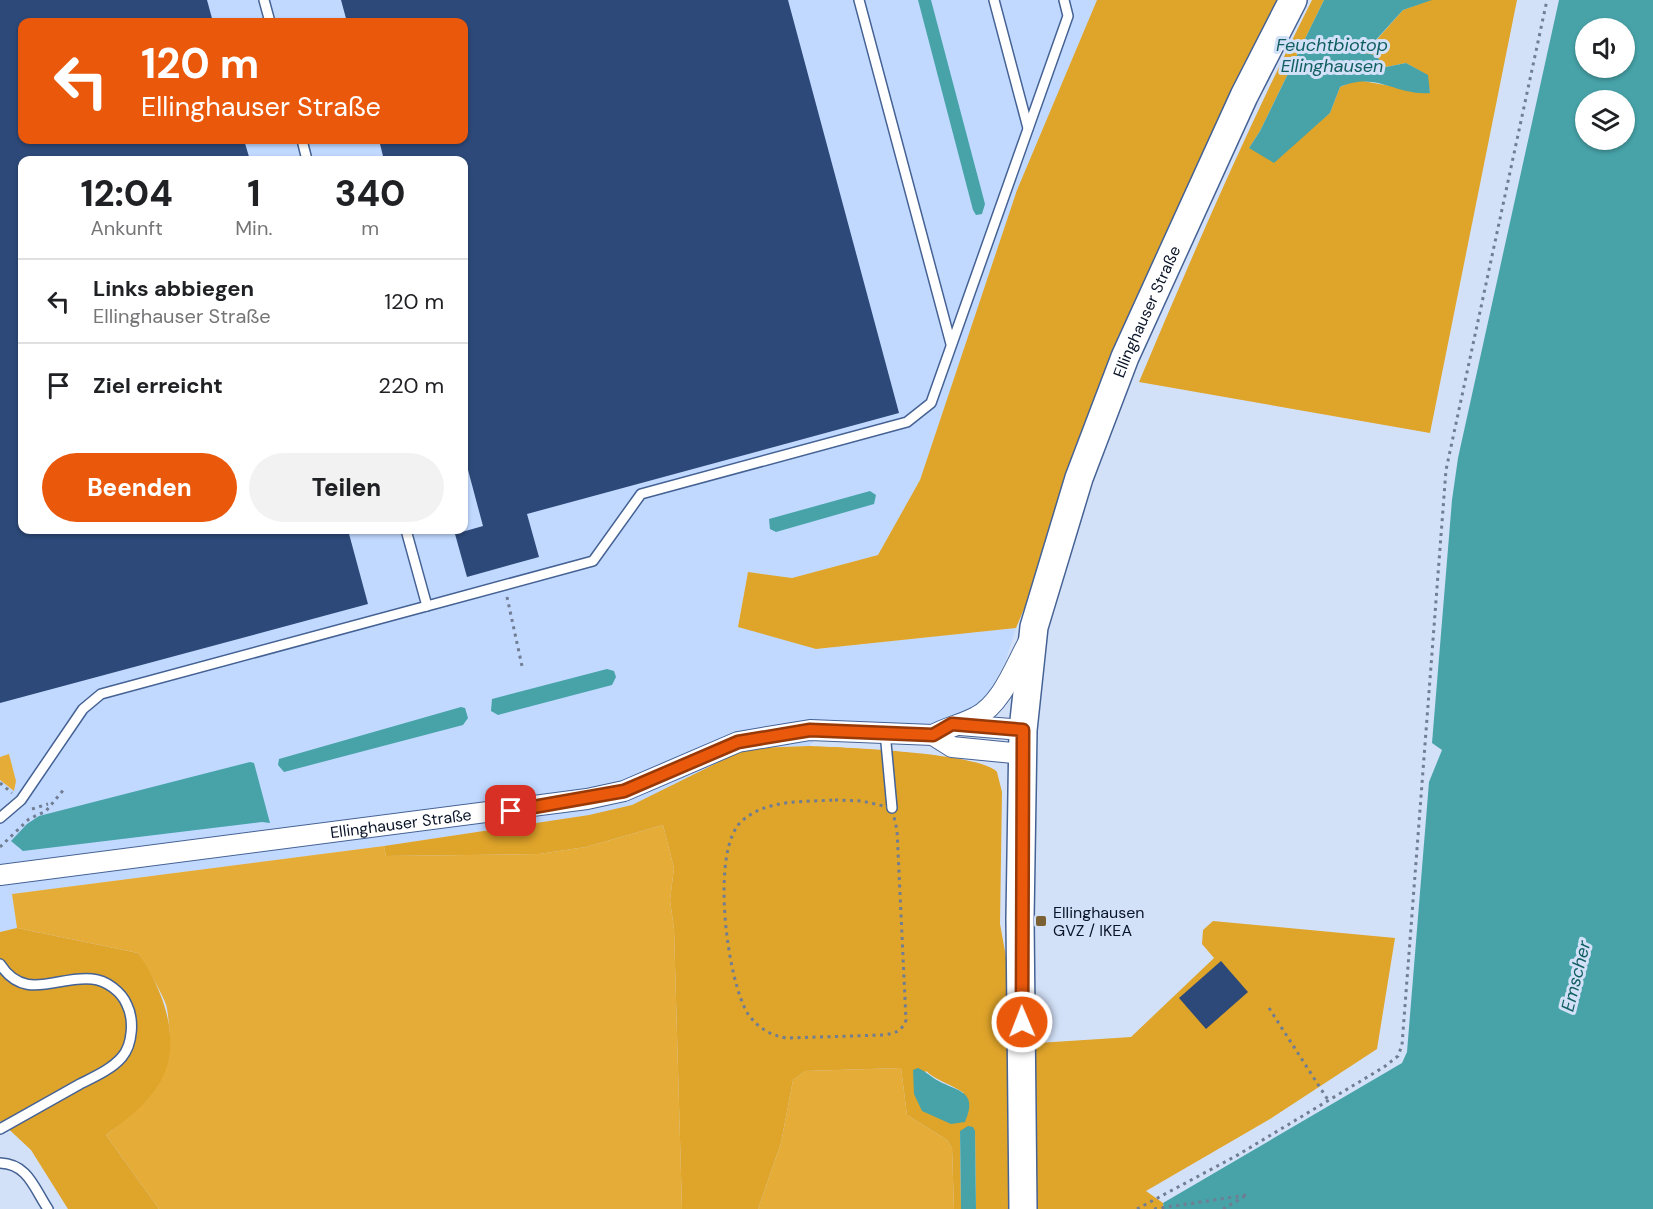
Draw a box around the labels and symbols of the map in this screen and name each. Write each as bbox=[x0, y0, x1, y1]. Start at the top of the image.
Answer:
water label: Feuchtbiotop Ellinghausen bbox=[1276, 33, 1388, 78]
street label: Ellinghauser Straße bbox=[1108, 242, 1185, 380]
pin bbox=[485, 785, 536, 836]
street label: Ellinghauser Straße bbox=[329, 804, 473, 843]
place label: Ellinghausen GVZ / IKEA bbox=[1053, 902, 1145, 941]
marker: Ellinghausen GVZ / IKEA bbox=[1034, 914, 1048, 928]
water label: Emscher bbox=[1556, 937, 1597, 1014]
position arrow bbox=[990, 990, 1054, 1054]

